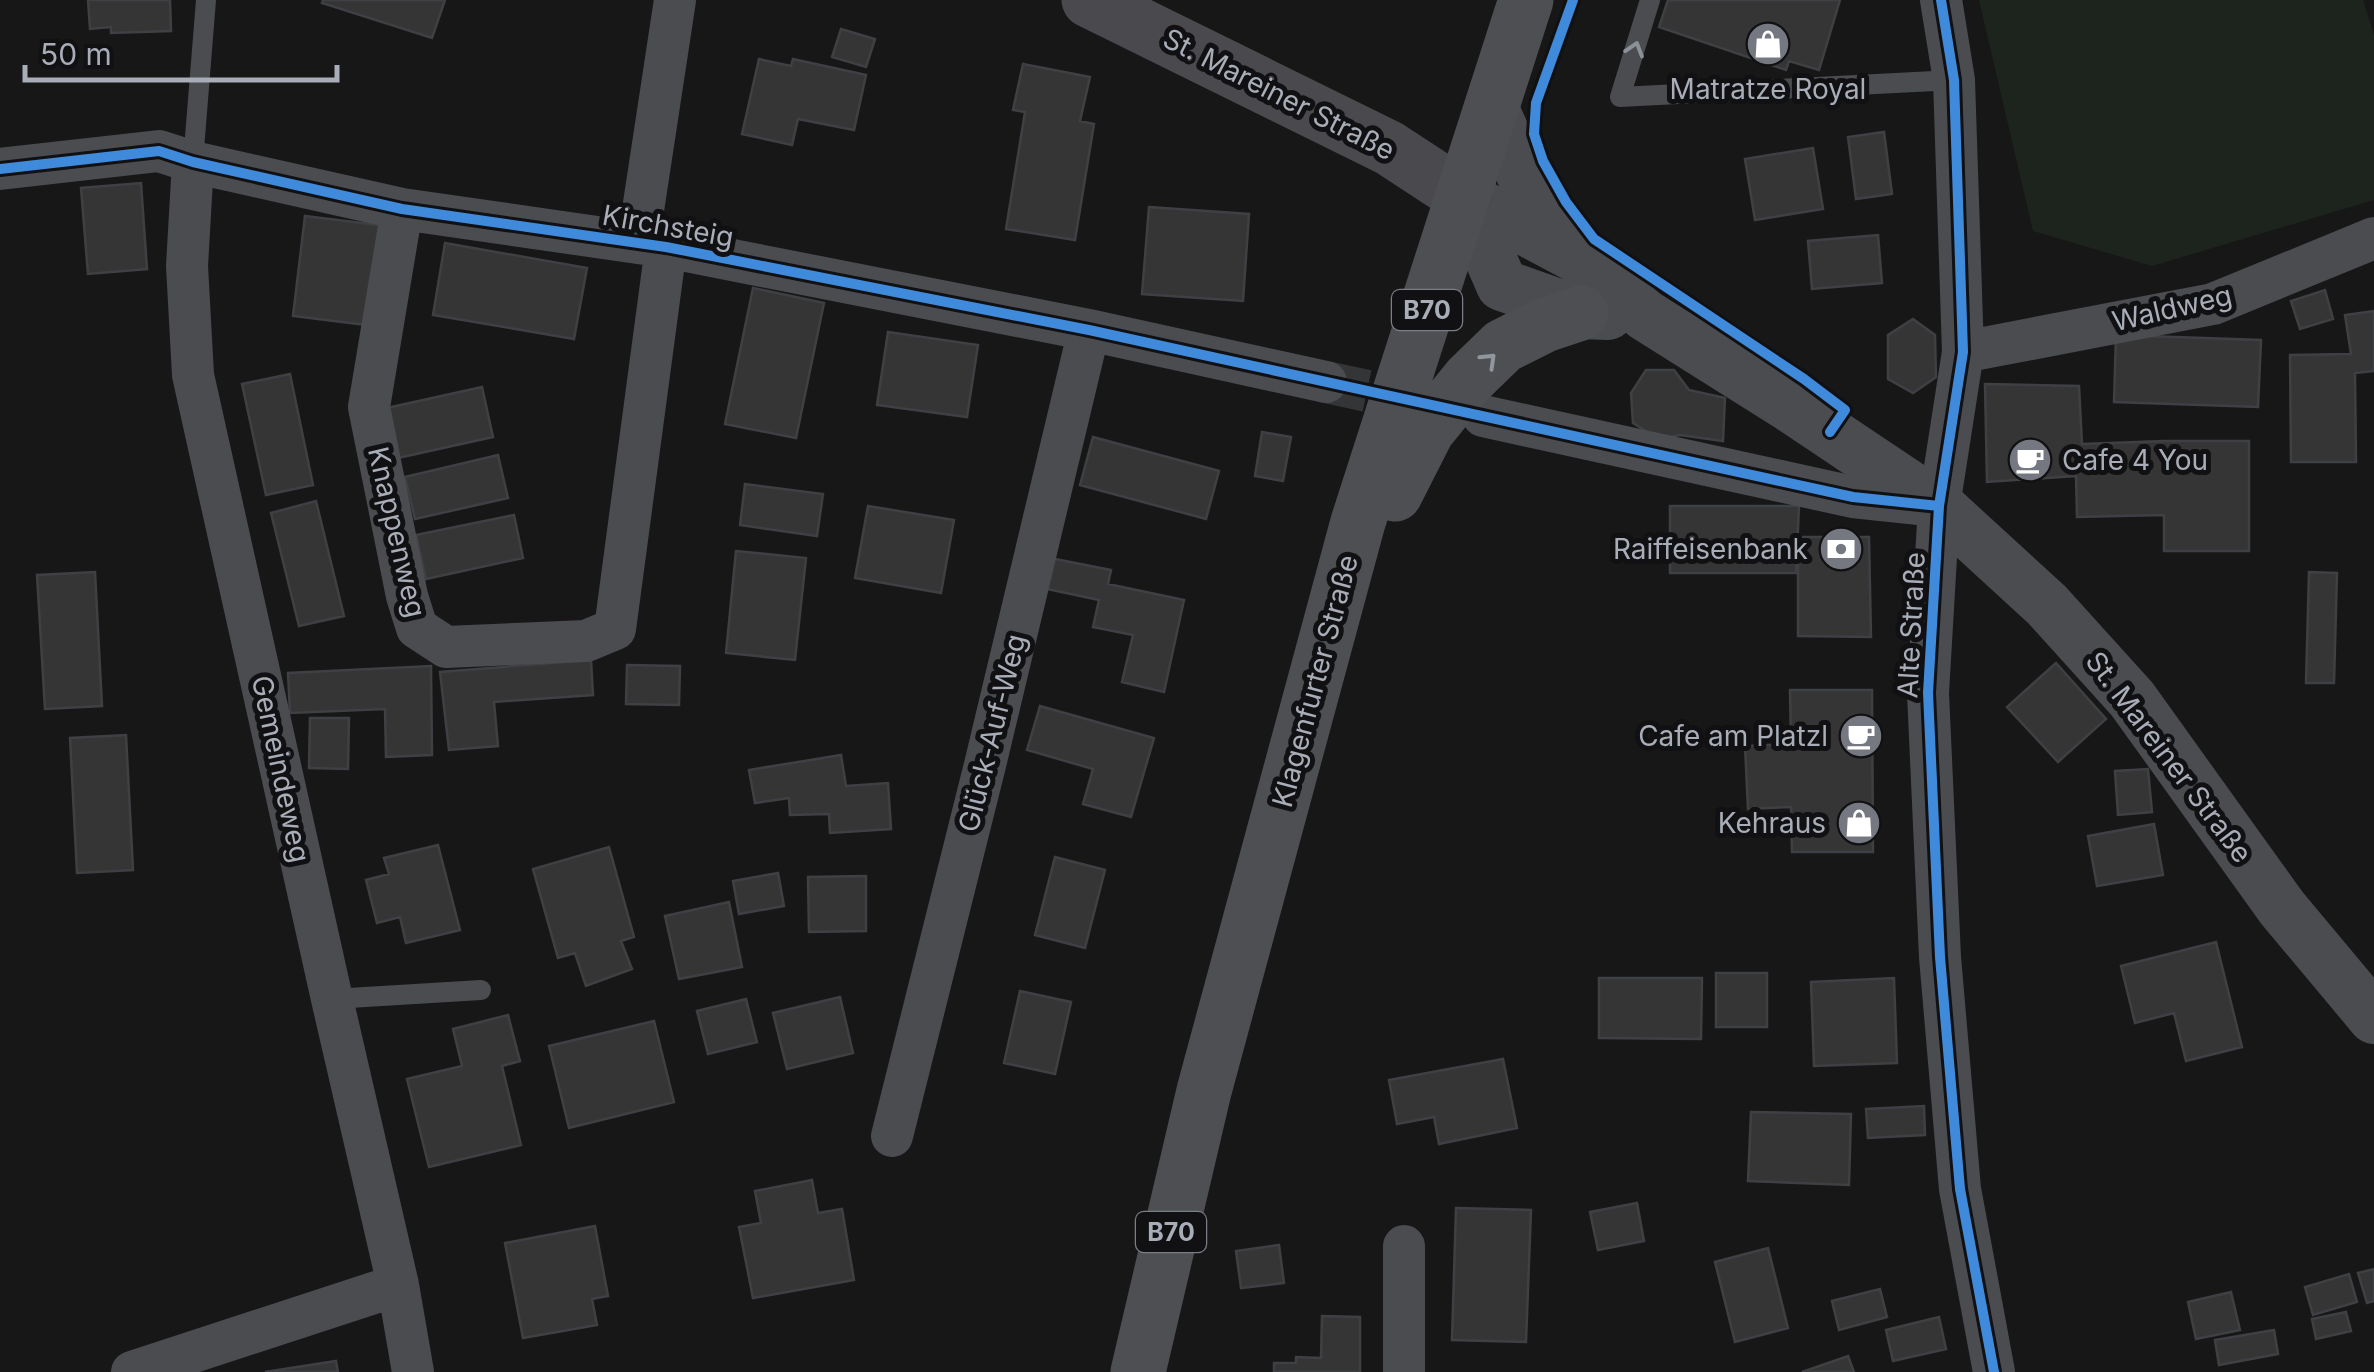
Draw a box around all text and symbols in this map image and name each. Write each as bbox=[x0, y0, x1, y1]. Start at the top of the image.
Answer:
scale bar bbox=[25, 20, 338, 82]
street label: St. Mareiner Straße bbox=[1157, 21, 1401, 167]
shop icon: Matratze Royal bbox=[1745, 21, 1791, 67]
text: 50 m bbox=[40, 36, 112, 72]
one-way arrow bbox=[1623, 41, 1644, 58]
place label: Matratze Royal bbox=[1670, 72, 1866, 106]
street label: Kirchsteig bbox=[600, 198, 736, 254]
street label: Waldweg bbox=[2109, 278, 2235, 338]
road number: B70 bbox=[1392, 290, 1462, 330]
one-way arrow bbox=[1477, 354, 1495, 372]
cafe icon: Cafe 4 You bbox=[2007, 437, 2053, 483]
street label: Knappenweg bbox=[361, 443, 433, 621]
place label: Cafe 4 You bbox=[2062, 443, 2208, 477]
bank icon: Raiffeisenbank bbox=[1818, 526, 1864, 572]
place label: Raiffeisenbank bbox=[1613, 532, 1808, 566]
street label: Klagenfurter Straße bbox=[1265, 551, 1365, 811]
street label: Alte Straße bbox=[1890, 551, 1932, 699]
street label: Glück-Auf-Weg bbox=[951, 630, 1033, 836]
street label: St. Mareiner Straße bbox=[2079, 645, 2259, 869]
street label: Gemeindeweg bbox=[245, 672, 317, 866]
cafe icon: Cafe am Platzl bbox=[1838, 713, 1884, 759]
place label: Cafe am Platzl bbox=[1638, 719, 1828, 753]
shop icon: Kehraus bbox=[1836, 800, 1882, 846]
place label: Kehraus bbox=[1718, 806, 1826, 840]
road number: B70 bbox=[1136, 1212, 1206, 1252]

